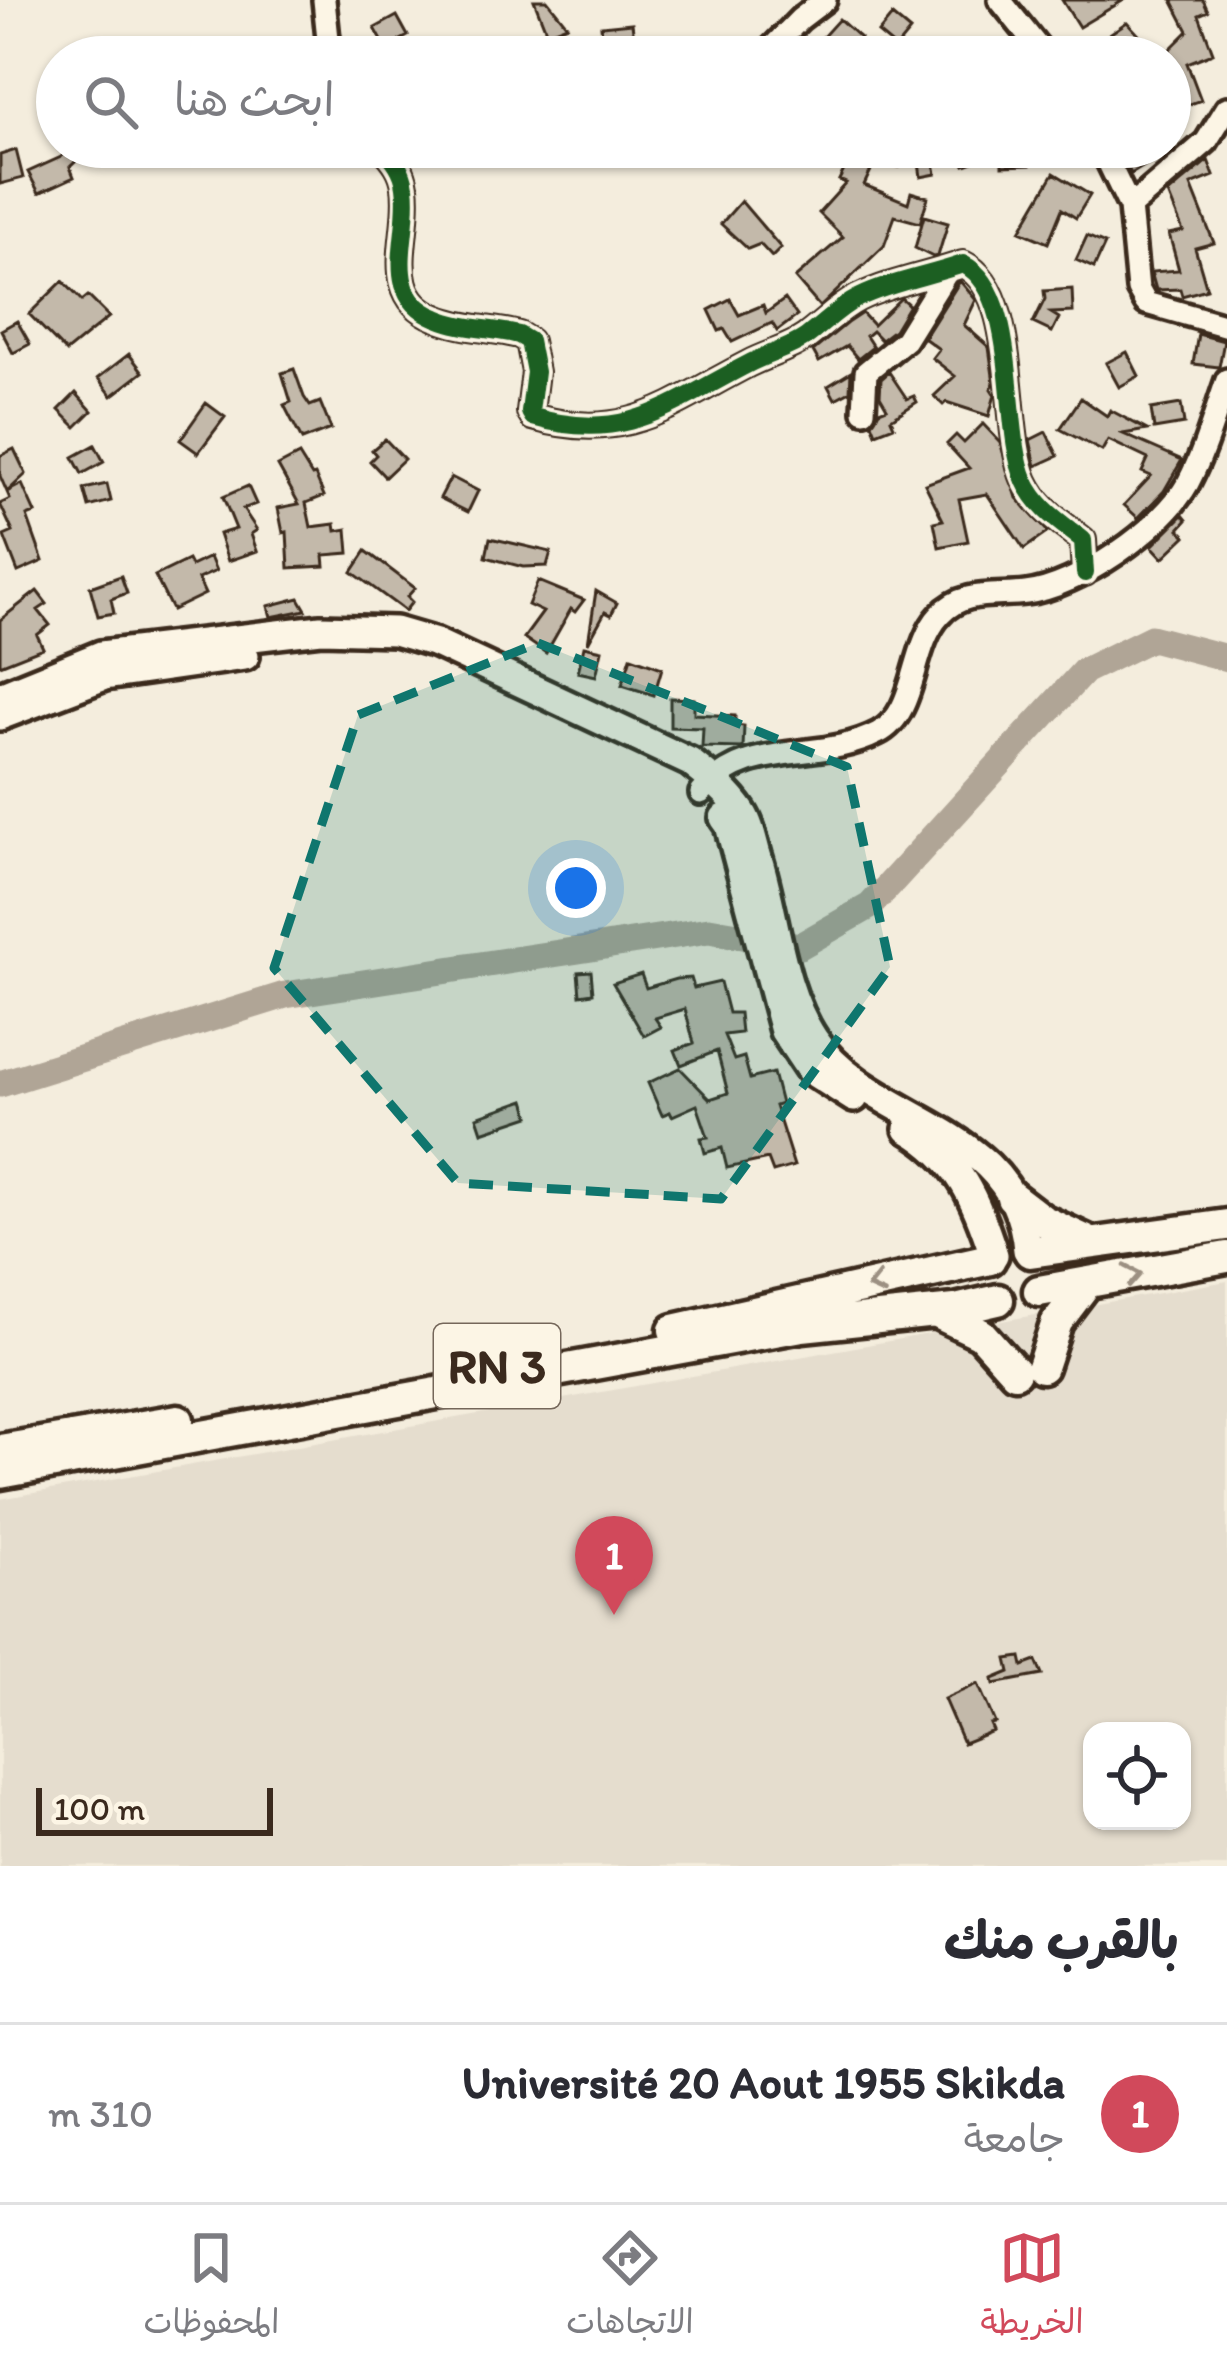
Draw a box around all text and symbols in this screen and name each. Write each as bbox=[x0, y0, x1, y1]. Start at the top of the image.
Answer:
search box bbox=[36, 36, 1191, 168]
icon: search bbox=[78, 69, 144, 135]
text: ابحث هنا bbox=[174, 72, 335, 126]
your location bbox=[546, 858, 606, 918]
one-way arrow bbox=[1123, 1263, 1143, 1289]
one-way arrow bbox=[867, 1271, 887, 1296]
road number: RN 3 bbox=[434, 1324, 560, 1408]
pin: 1 bbox=[575, 1516, 653, 1615]
map controls bbox=[1083, 1722, 1191, 1830]
button: locate bbox=[1083, 1722, 1191, 1830]
scale bar bbox=[36, 1782, 273, 1835]
text: 100 m bbox=[54, 1789, 145, 1828]
text: بالقرب منك bbox=[944, 1910, 1179, 1971]
text: Université 20 Aout 1955 Skikda bbox=[462, 2055, 1065, 2109]
text: 310 m bbox=[48, 2090, 153, 2137]
text: 1 bbox=[1131, 2090, 1149, 2137]
text: جامعة bbox=[964, 2115, 1065, 2162]
tab: المحفوظات bbox=[143, 2225, 279, 2351]
tab: الاتجاهات bbox=[566, 2225, 694, 2351]
tab: الخريطة bbox=[981, 2225, 1084, 2351]

